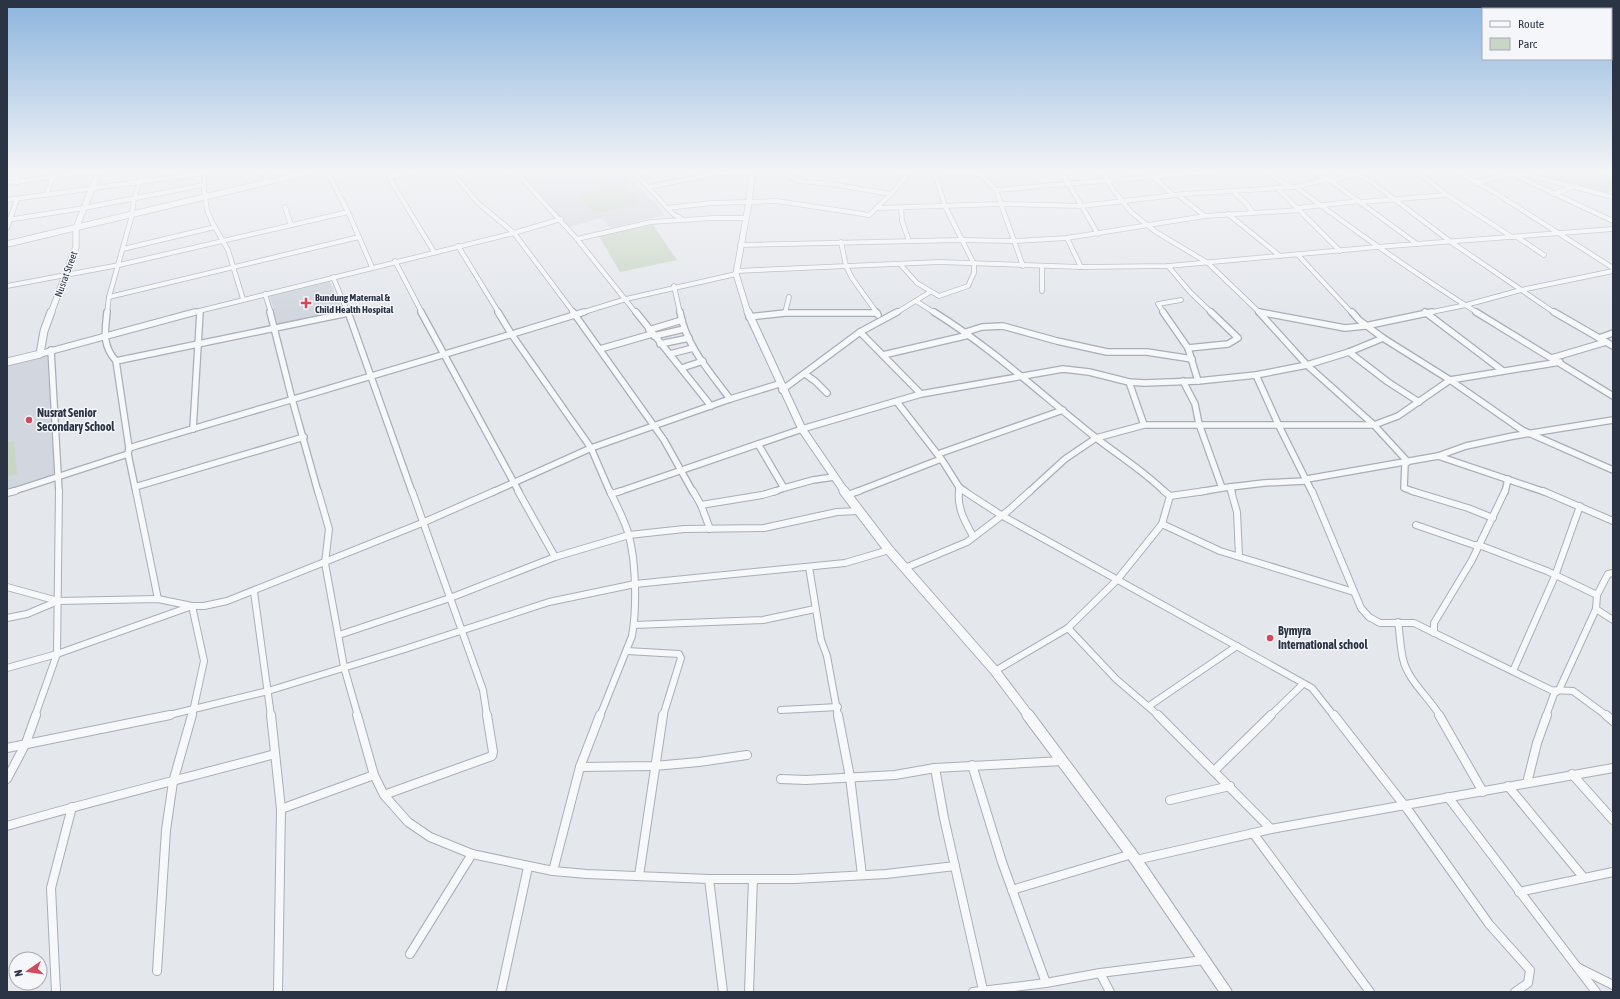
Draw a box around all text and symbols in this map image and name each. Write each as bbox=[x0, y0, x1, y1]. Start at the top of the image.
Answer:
legend bbox=[1482, 8, 1612, 60]
text: Route bbox=[1518, 17, 1544, 31]
text: Parc bbox=[1518, 37, 1538, 51]
street label: Nusrat Street bbox=[53, 250, 79, 298]
place label: Bundung Maternal & Child Health Hospital bbox=[315, 292, 394, 315]
marker: Bundung Maternal & Child Health Hospital bbox=[300, 297, 312, 309]
place label: Nusrat Senior Secondary School bbox=[37, 406, 115, 434]
marker: Nusrat Senior Secondary School bbox=[24, 415, 34, 425]
place label: Bymyra International school bbox=[1278, 624, 1368, 652]
marker: Bymyra International school bbox=[1265, 633, 1275, 643]
north arrow bbox=[8, 951, 48, 991]
text: N bbox=[12, 969, 25, 978]

